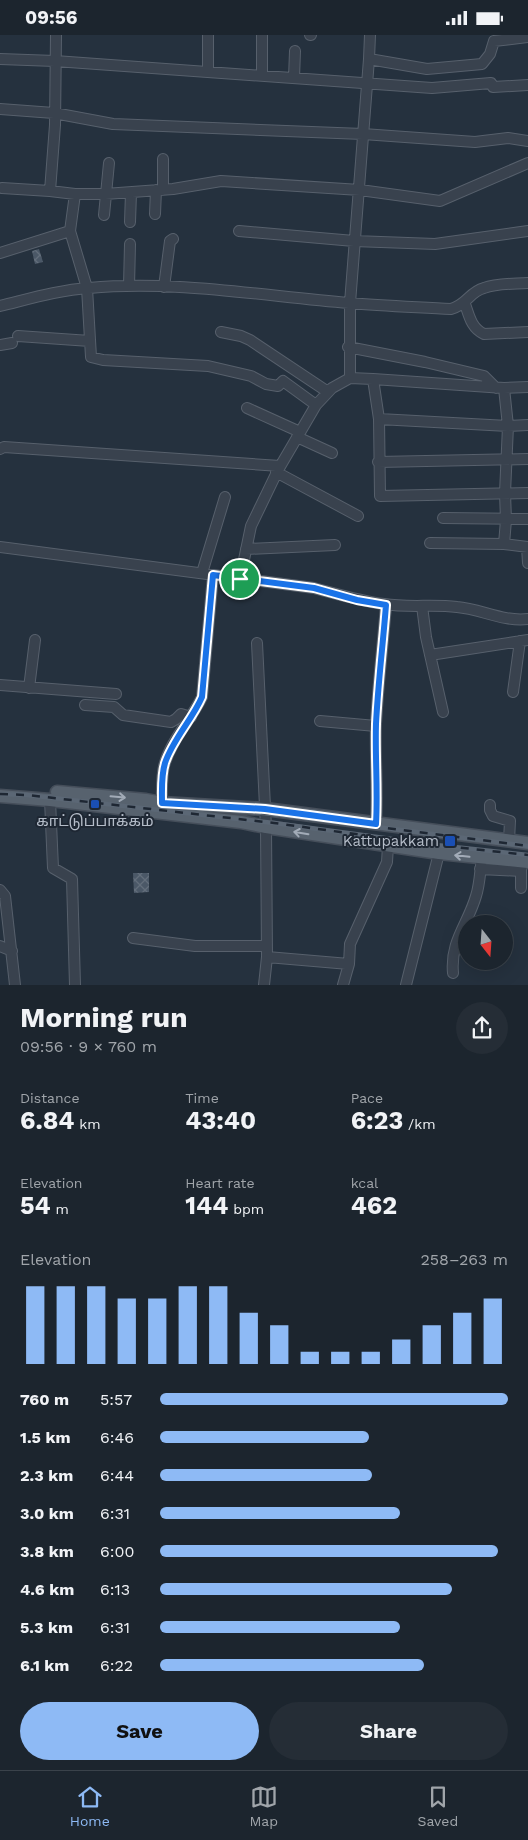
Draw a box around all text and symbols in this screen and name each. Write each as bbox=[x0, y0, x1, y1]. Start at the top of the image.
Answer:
text: 09:56 bbox=[25, 6, 77, 29]
pin bbox=[219, 558, 261, 600]
icon: arrive bbox=[226, 565, 254, 593]
one-way arrow bbox=[110, 793, 126, 802]
marker: காட்டுப்பாக்கம் bbox=[89, 798, 101, 810]
place label: காட்டுப்பாக்கம் bbox=[36, 812, 154, 831]
one-way arrow bbox=[294, 827, 310, 837]
place label: Kattupakkam bbox=[343, 832, 439, 850]
marker: Kattupakkam bbox=[443, 834, 457, 848]
one-way arrow bbox=[454, 851, 470, 860]
north arrow bbox=[458, 915, 512, 970]
map controls bbox=[458, 915, 513, 970]
text: Morning run bbox=[20, 1001, 188, 1034]
button: share bbox=[456, 1002, 508, 1054]
text: 09:56 · 9 × 760 m bbox=[20, 1037, 157, 1056]
text: Distance bbox=[20, 1090, 80, 1106]
text: Time bbox=[185, 1090, 219, 1106]
text: Pace bbox=[351, 1090, 383, 1106]
text: 6.84 bbox=[20, 1106, 74, 1135]
text: 43:40 bbox=[185, 1106, 256, 1135]
text: 6:23 bbox=[351, 1106, 403, 1135]
text: km bbox=[74, 1116, 101, 1132]
text: /km bbox=[403, 1116, 436, 1132]
text: Elevation bbox=[20, 1175, 83, 1191]
text: Heart rate bbox=[185, 1175, 255, 1191]
text: kcal bbox=[351, 1175, 378, 1191]
text: 54 bbox=[20, 1191, 51, 1220]
text: 144 bbox=[185, 1191, 228, 1220]
text: 462 bbox=[351, 1191, 397, 1220]
text: m bbox=[51, 1201, 69, 1217]
text: bpm bbox=[228, 1201, 264, 1217]
text: Elevation bbox=[20, 1250, 91, 1269]
text: 258–263 m bbox=[420, 1250, 508, 1269]
text: 760 m bbox=[20, 1390, 69, 1409]
text: 5:57 bbox=[100, 1390, 132, 1409]
text: 1.5 km bbox=[20, 1428, 70, 1447]
text: 6:46 bbox=[100, 1428, 134, 1447]
text: 2.3 km bbox=[20, 1466, 73, 1485]
text: 6:44 bbox=[100, 1466, 134, 1485]
text: 3.0 km bbox=[20, 1504, 74, 1523]
text: 6:31 bbox=[100, 1504, 130, 1523]
text: 3.8 km bbox=[20, 1542, 74, 1561]
text: 6:00 bbox=[100, 1542, 134, 1561]
text: 4.6 km bbox=[20, 1580, 74, 1599]
text: 6:13 bbox=[100, 1580, 130, 1599]
text: 5.3 km bbox=[20, 1618, 73, 1637]
text: 6:31 bbox=[100, 1618, 130, 1637]
text: 6.1 km bbox=[20, 1656, 69, 1675]
text: 6:22 bbox=[100, 1656, 133, 1675]
button: Save bbox=[20, 1702, 259, 1760]
button: Share bbox=[269, 1702, 508, 1760]
tab: Home bbox=[70, 1783, 110, 1829]
tab: Map bbox=[249, 1783, 278, 1829]
tab: Saved bbox=[418, 1783, 458, 1829]

